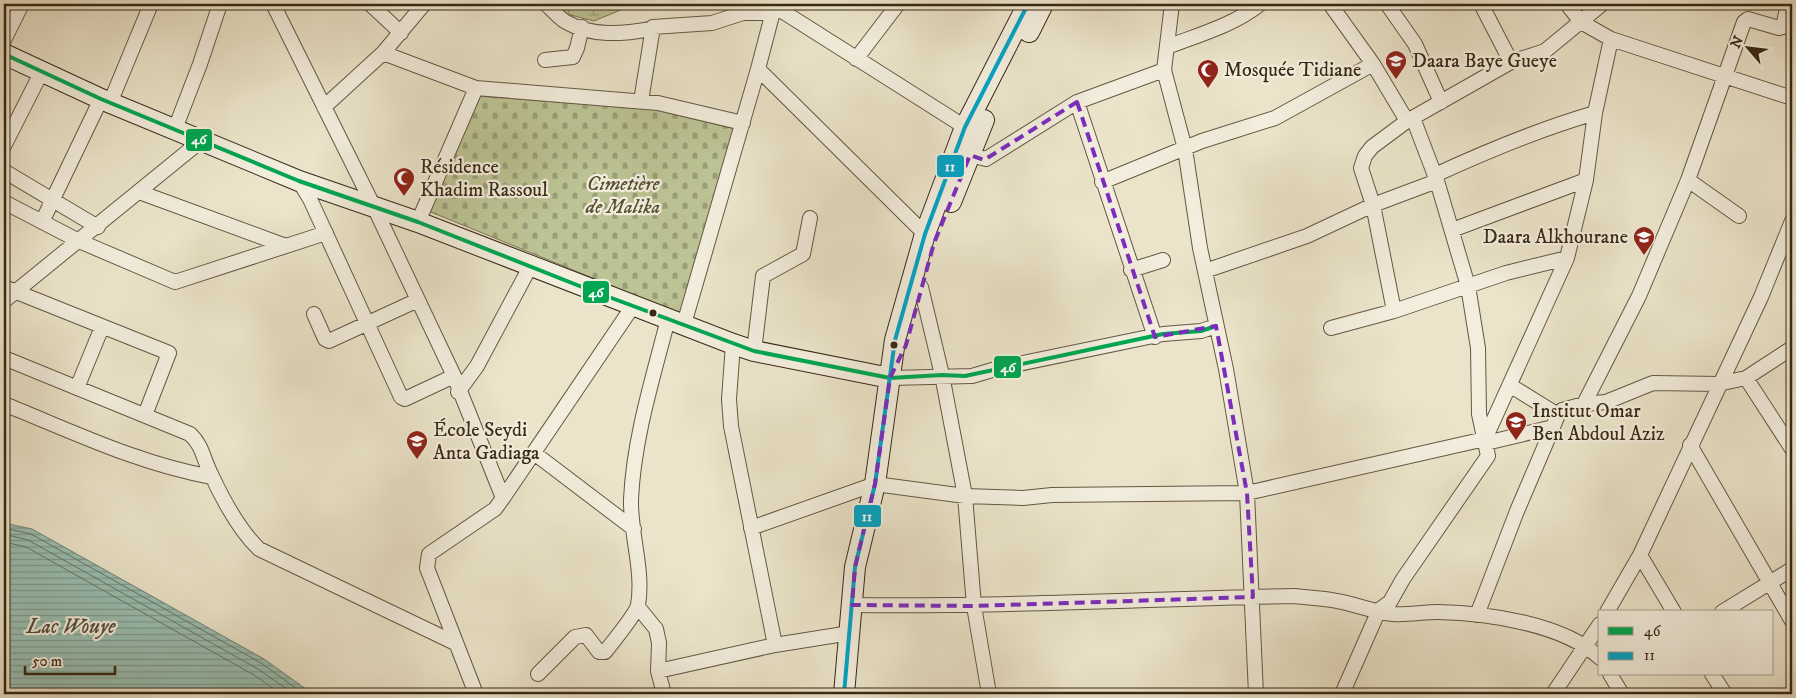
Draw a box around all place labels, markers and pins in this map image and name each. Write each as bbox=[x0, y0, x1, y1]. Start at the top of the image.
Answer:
school or university icon: Daara Baye Gueye bbox=[1384, 49, 1408, 80]
place label: Daara Baye Gueye bbox=[1412, 49, 1557, 74]
mosque icon: Mosquée Tidiane bbox=[1196, 58, 1220, 89]
place label: Mosquée Tidiane bbox=[1224, 58, 1361, 83]
place label: Résidence Khadim Rassoul bbox=[420, 155, 548, 203]
mosque icon: Résidence Khadim Rassoul bbox=[392, 166, 416, 197]
place label: Daara Alkhourane bbox=[1483, 225, 1628, 250]
school or university icon: Daara Alkhourane bbox=[1632, 225, 1656, 256]
unlabelled marker bbox=[648, 308, 658, 318]
unlabelled marker bbox=[889, 340, 899, 350]
place label: Institut Omar Ben Abdoul Aziz bbox=[1532, 399, 1665, 447]
school or university icon: Institut Omar Ben Abdoul Aziz bbox=[1504, 410, 1528, 441]
place label: École Seydi Anta Gadiaga bbox=[433, 418, 540, 466]
school or university icon: École Seydi Anta Gadiaga bbox=[405, 429, 429, 460]

